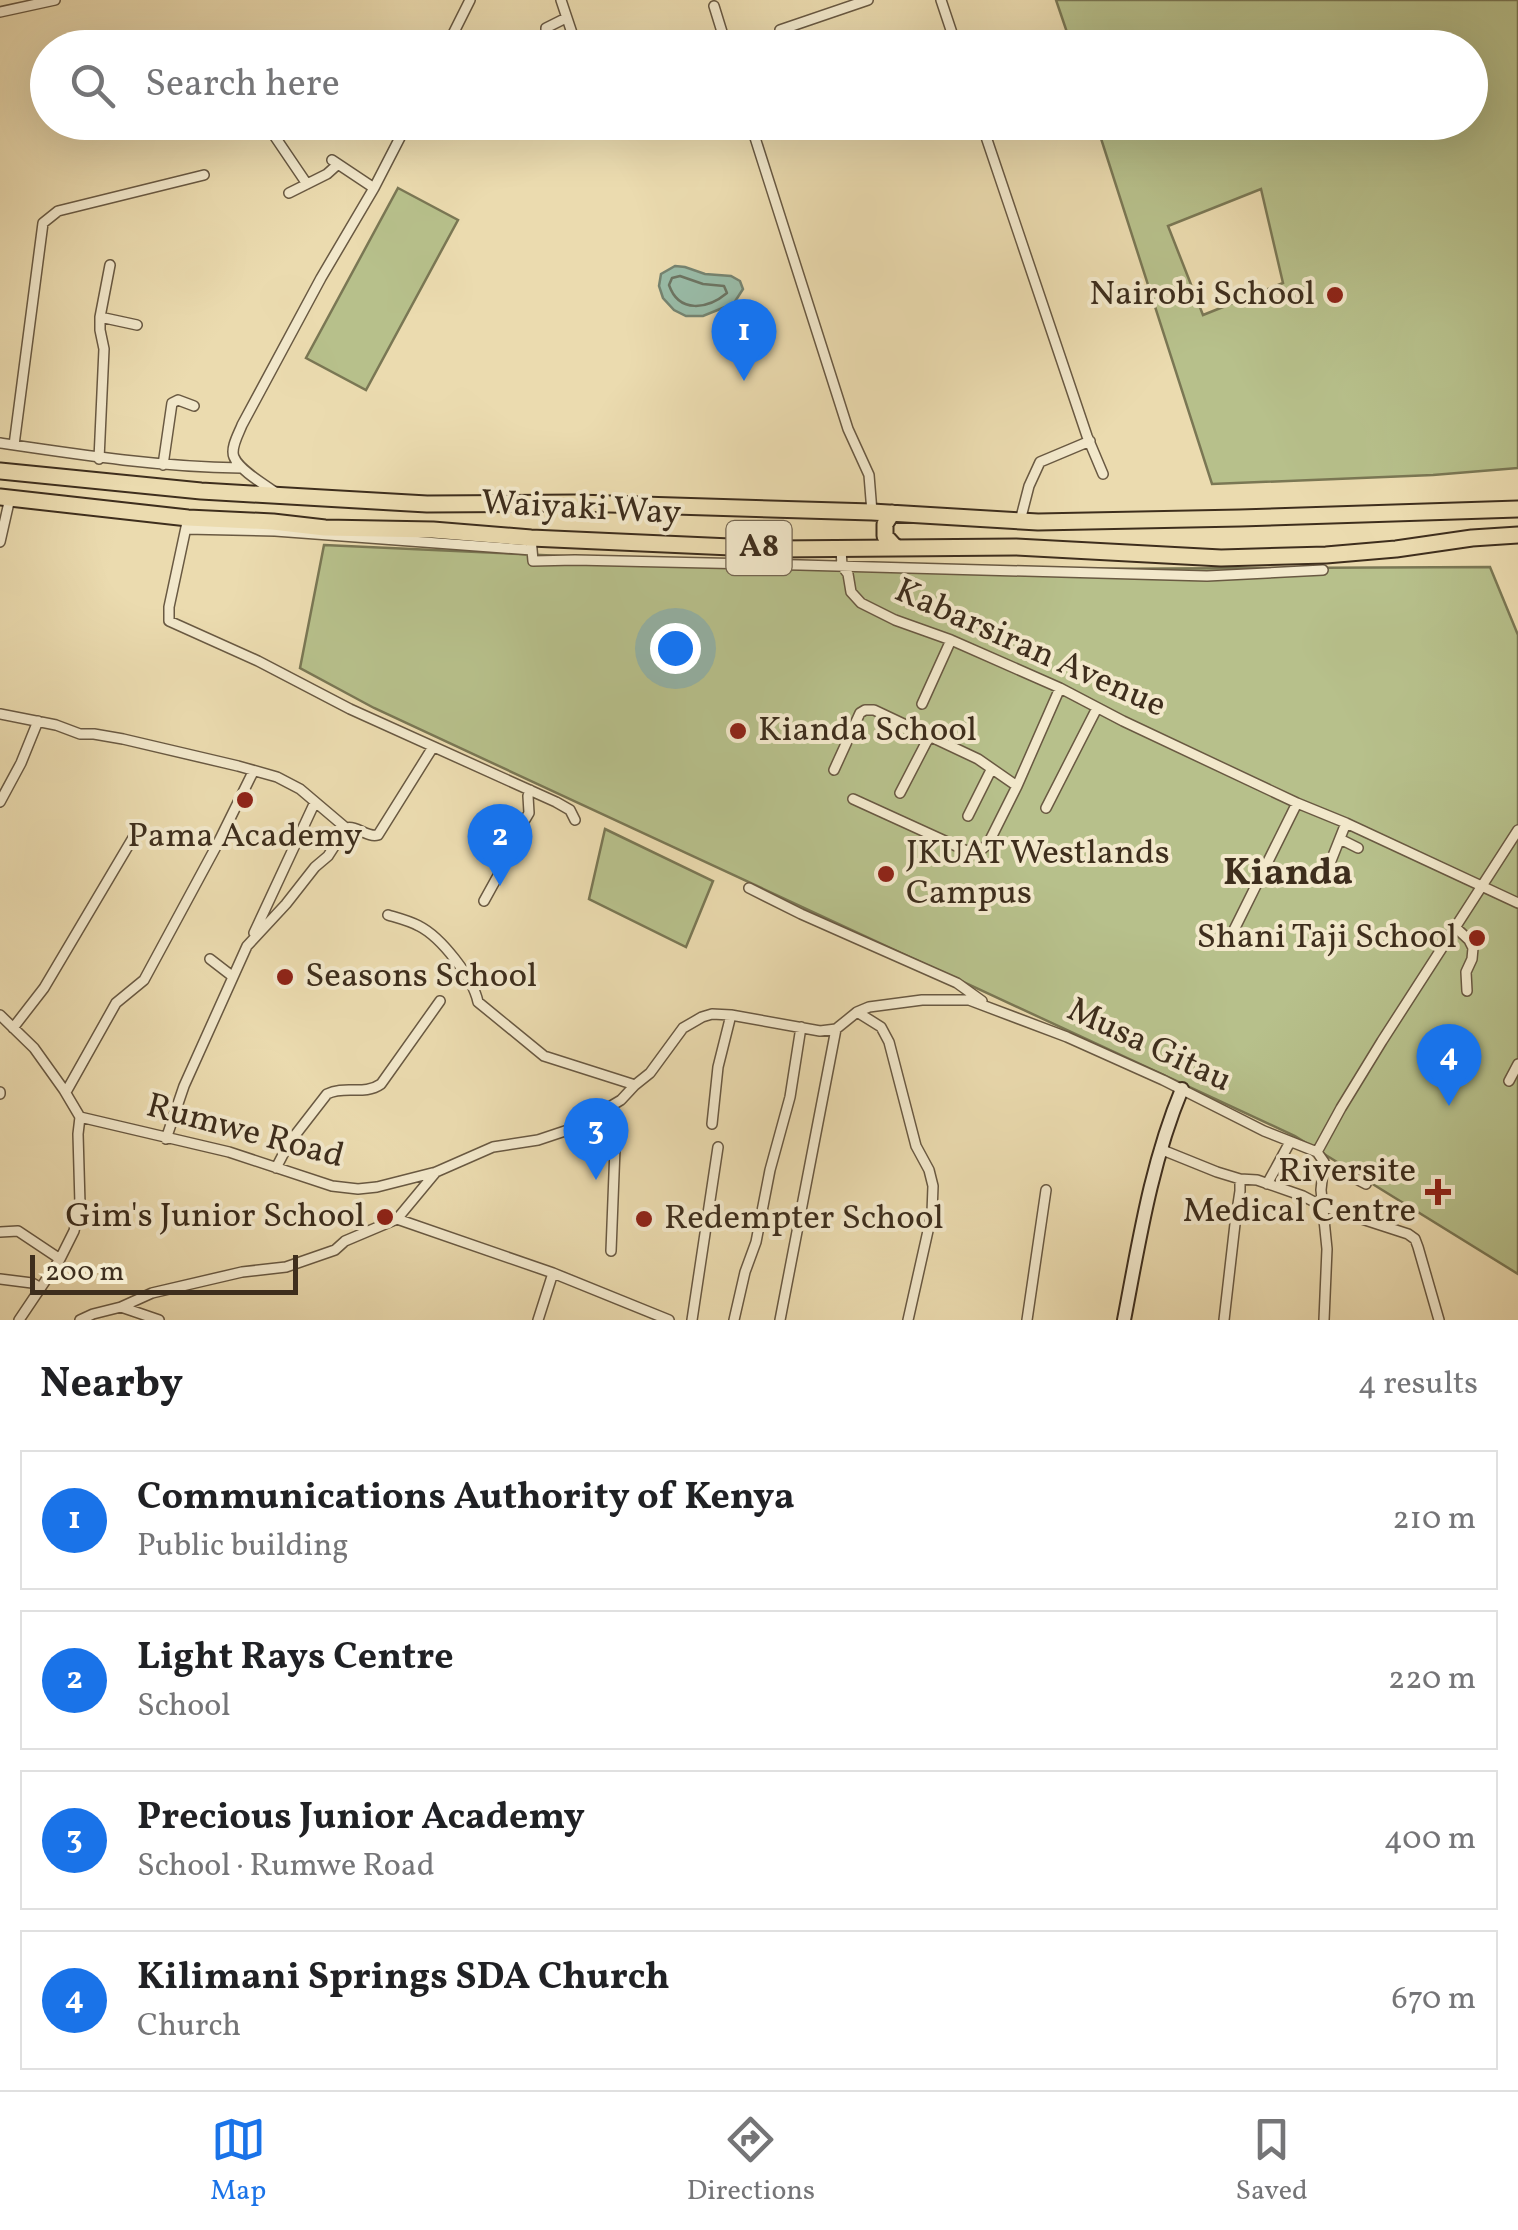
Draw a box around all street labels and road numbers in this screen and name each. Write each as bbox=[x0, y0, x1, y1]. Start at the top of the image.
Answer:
street label: Waiyaki Way bbox=[480, 480, 682, 538]
road number: A8 bbox=[726, 521, 792, 575]
street label: Kabarsiran Avenue bbox=[887, 568, 1173, 730]
street label: Musa Gitau bbox=[1059, 987, 1239, 1105]
street label: Rumwe Road bbox=[141, 1083, 349, 1181]

